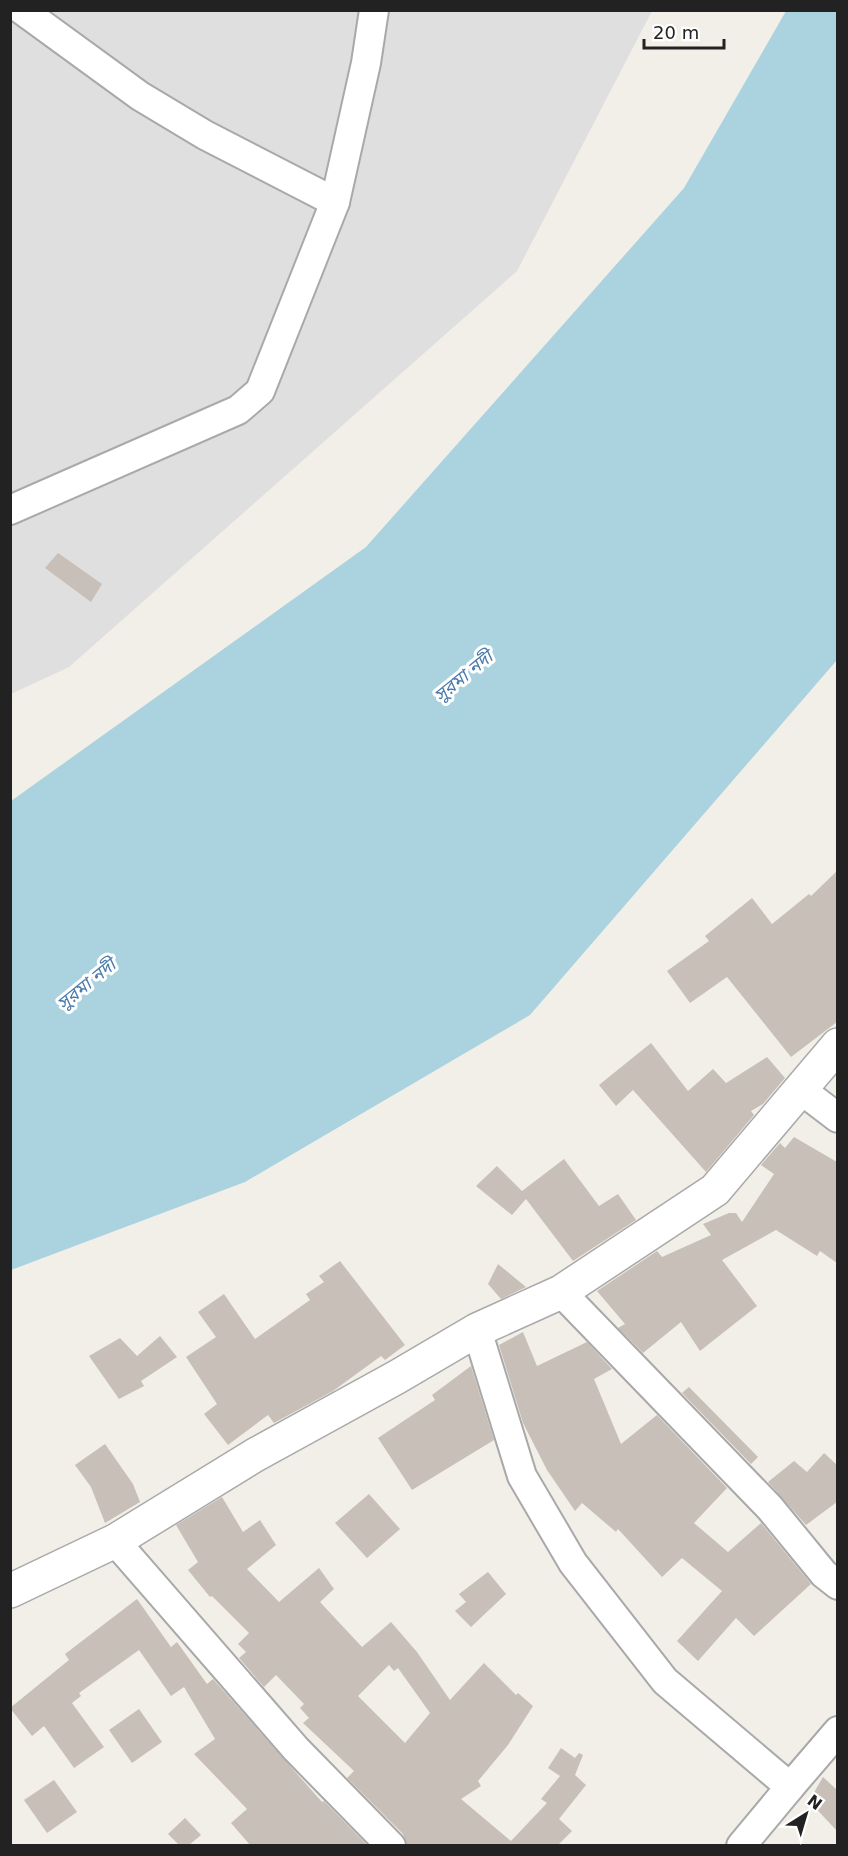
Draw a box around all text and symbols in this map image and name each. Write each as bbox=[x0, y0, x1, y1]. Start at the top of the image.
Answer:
scale bar bbox=[644, 12, 724, 50]
text: 20 m bbox=[653, 22, 699, 43]
water label: সুরমা নদী bbox=[430, 644, 500, 707]
water label: সুরমা নদী bbox=[53, 952, 123, 1015]
north arrow bbox=[776, 1784, 836, 1844]
text: N bbox=[804, 1791, 826, 1814]

